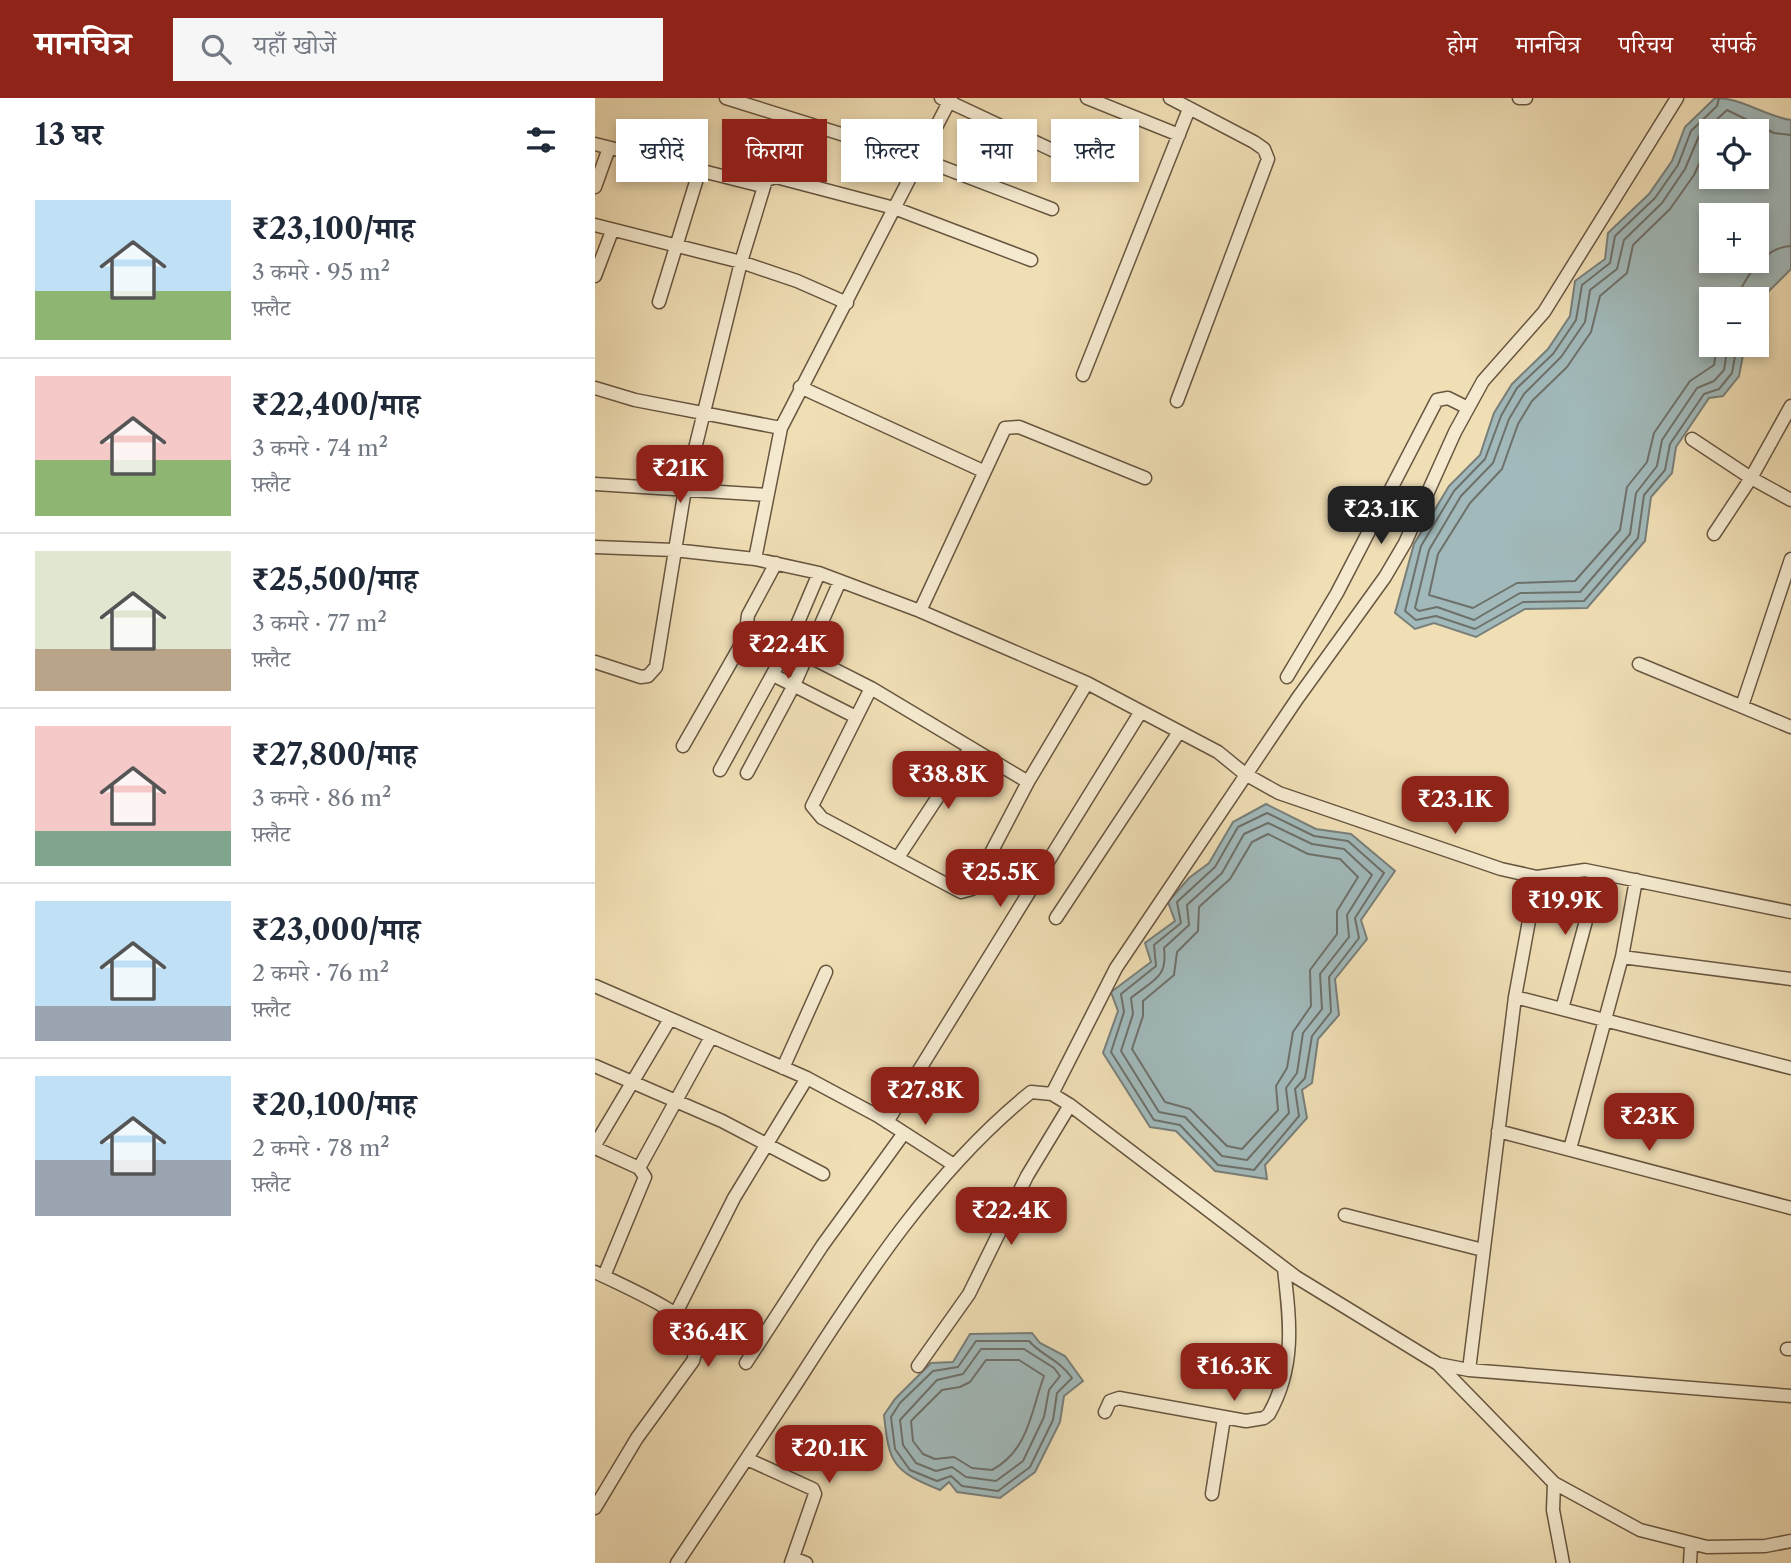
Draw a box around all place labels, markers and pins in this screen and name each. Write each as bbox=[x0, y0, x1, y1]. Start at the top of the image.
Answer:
pin: ₹21K bbox=[639, 446, 721, 505]
pin: ₹23.1K bbox=[1324, 486, 1438, 546]
pin: ₹22.4K bbox=[731, 622, 845, 681]
pin: ₹38.8K bbox=[891, 752, 1005, 811]
pin: ₹23.1K bbox=[1398, 776, 1512, 836]
pin: ₹25.5K bbox=[943, 850, 1057, 909]
pin: ₹19.9K bbox=[1508, 878, 1622, 937]
pin: ₹27.8K bbox=[868, 1068, 982, 1127]
pin: ₹23K bbox=[1608, 1094, 1690, 1153]
pin: ₹22.4K bbox=[954, 1188, 1068, 1247]
pin: ₹36.4K bbox=[651, 1310, 765, 1369]
pin: ₹16.3K bbox=[1177, 1344, 1291, 1403]
pin: ₹20.1K bbox=[772, 1426, 886, 1485]

